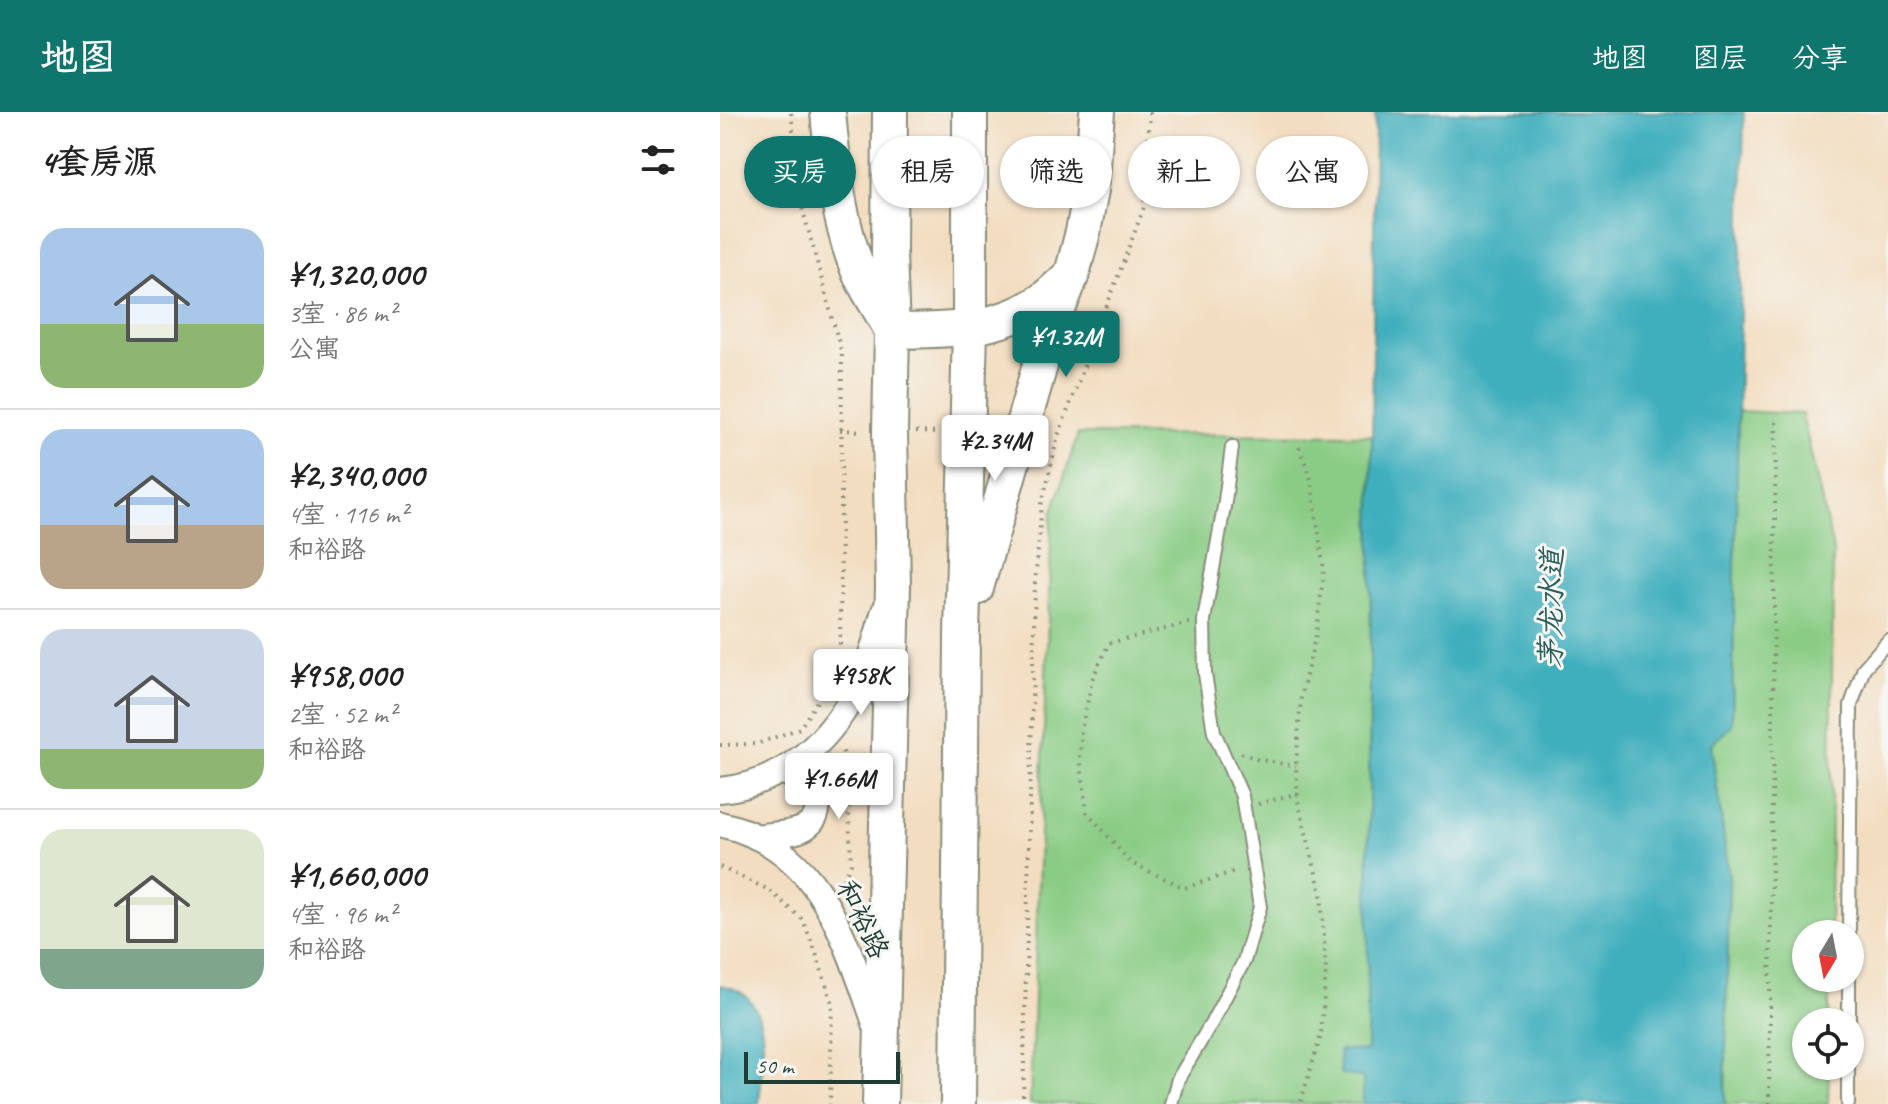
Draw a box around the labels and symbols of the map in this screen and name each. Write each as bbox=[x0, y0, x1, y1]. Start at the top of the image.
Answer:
pin: ¥1.32M bbox=[1001, 311, 1131, 379]
pin: ¥2.34M bbox=[930, 415, 1060, 483]
water label: 茅龙水道 bbox=[1531, 545, 1571, 668]
pin: ¥958K bbox=[805, 649, 917, 717]
pin: ¥1.66M bbox=[774, 753, 904, 821]
street label: 和裕路 bbox=[829, 874, 897, 964]
north arrow bbox=[1792, 920, 1864, 992]
scale bar bbox=[744, 1048, 900, 1084]

